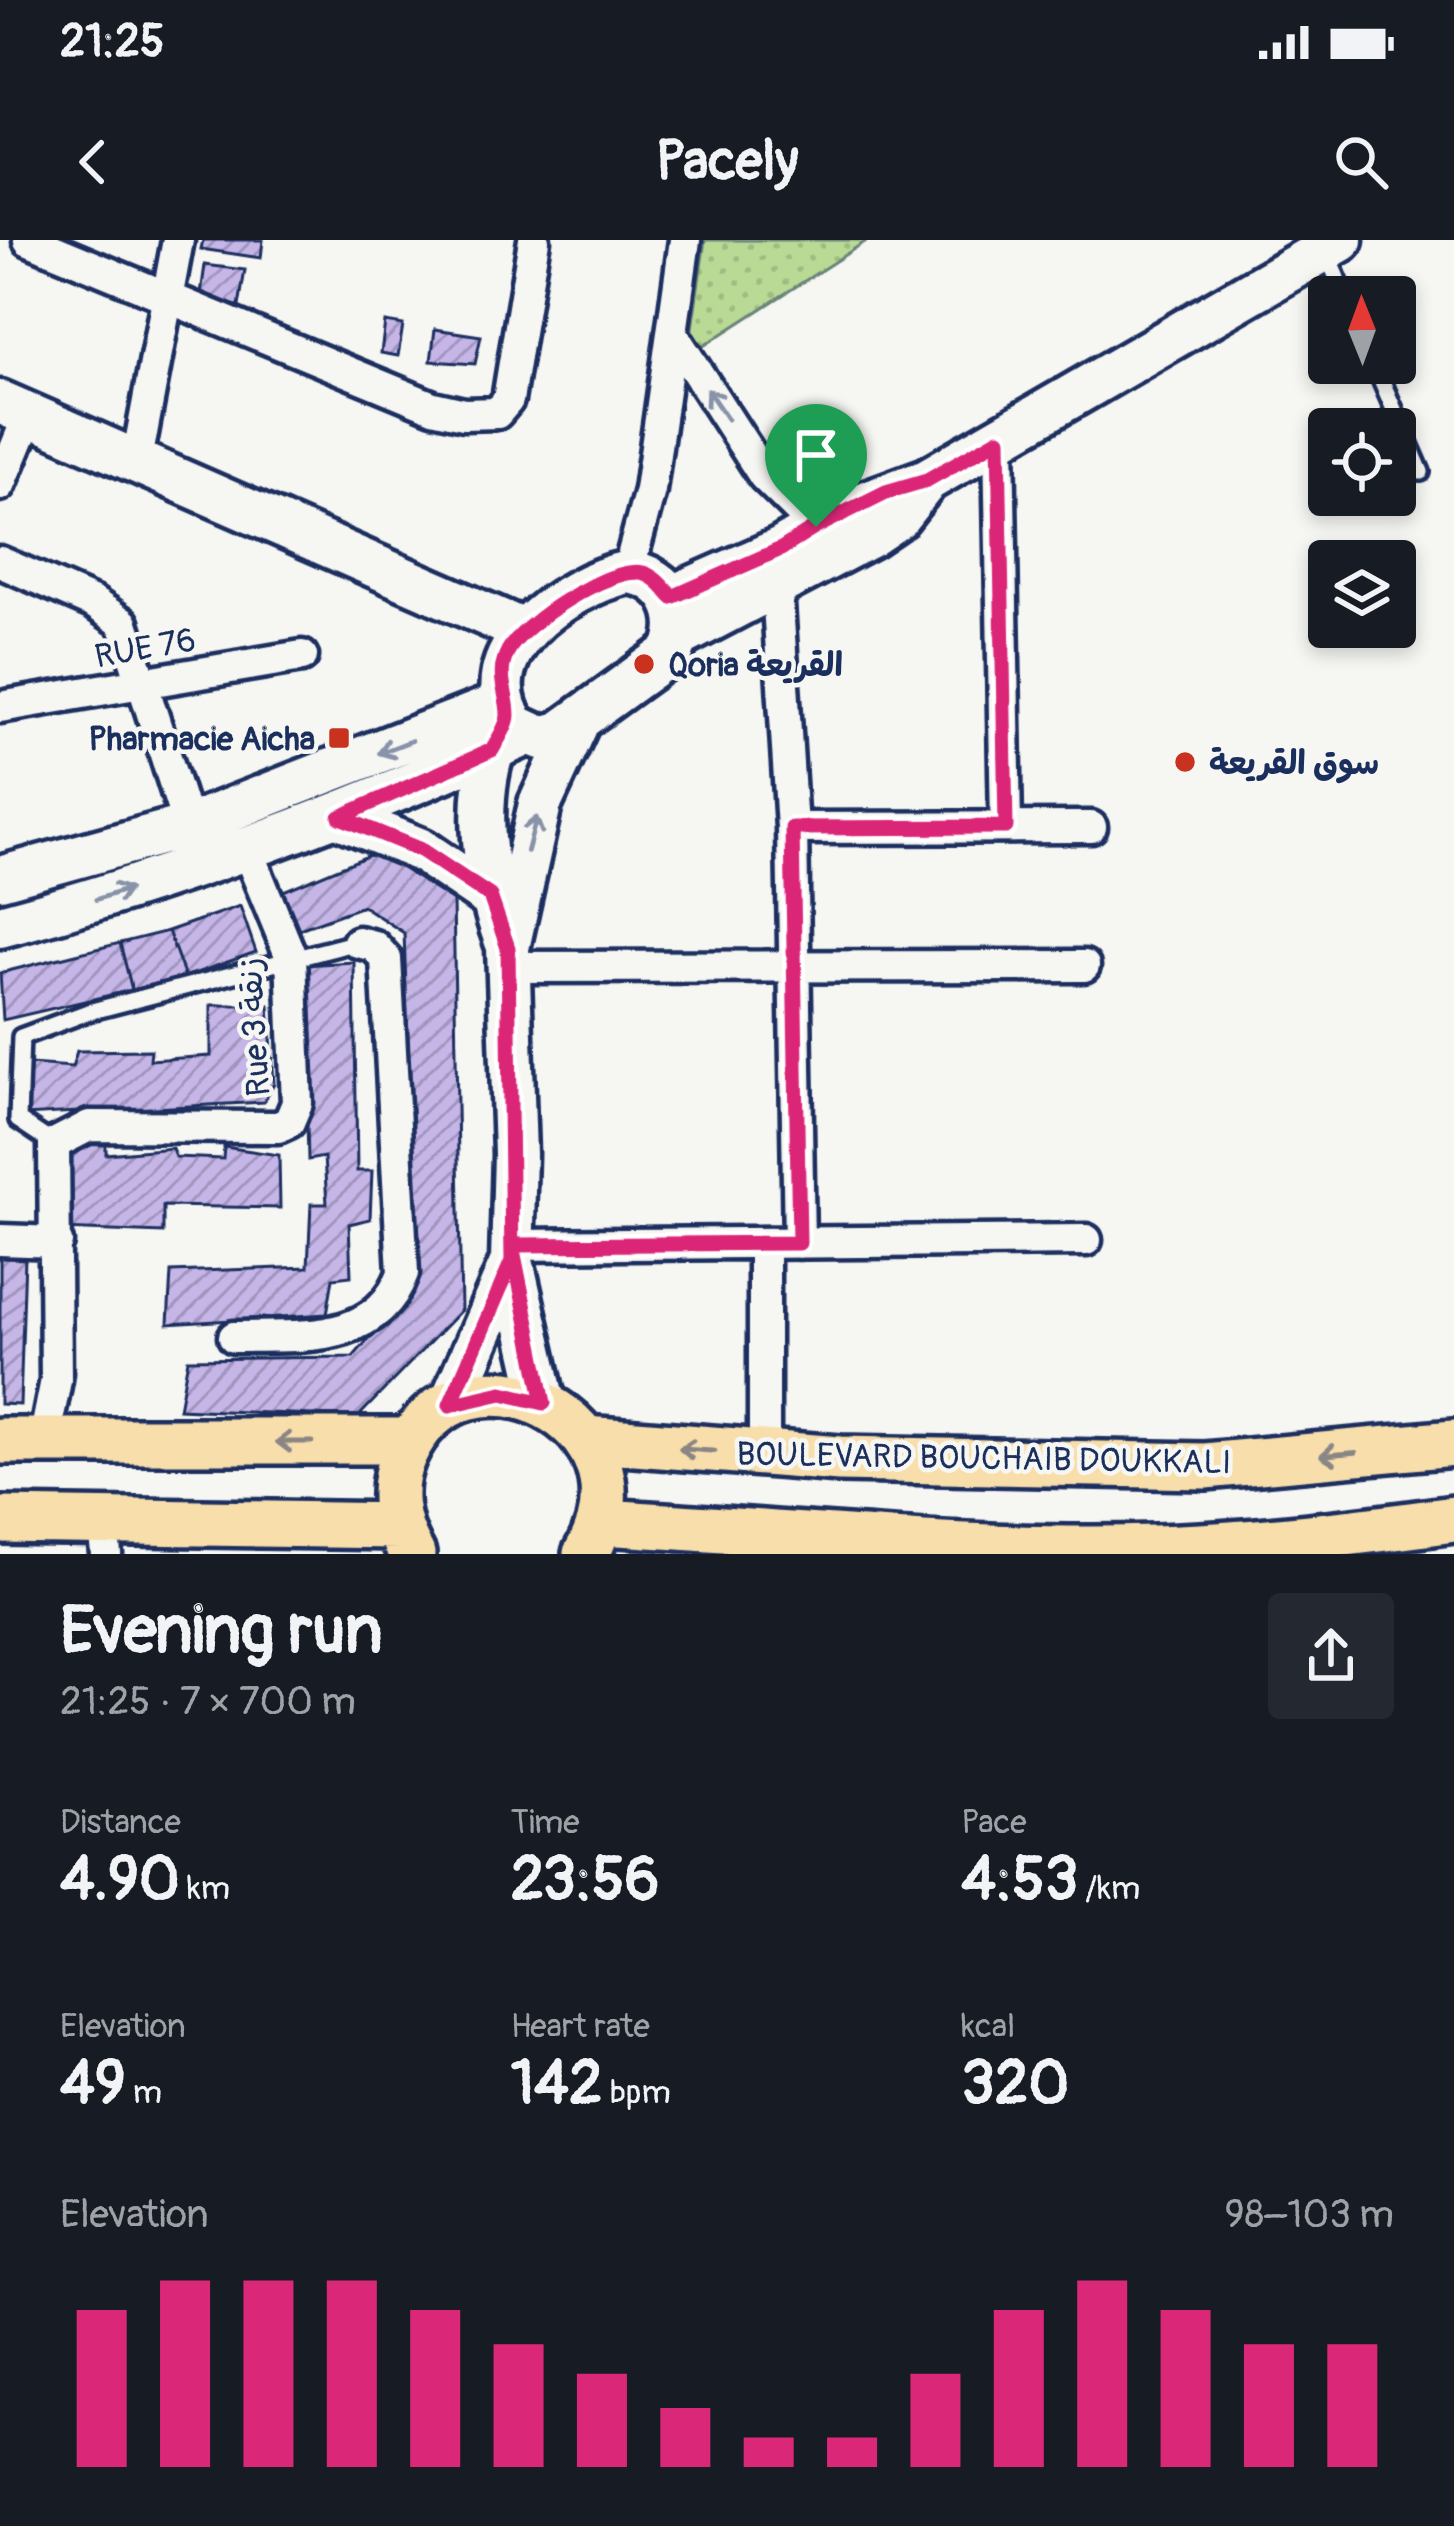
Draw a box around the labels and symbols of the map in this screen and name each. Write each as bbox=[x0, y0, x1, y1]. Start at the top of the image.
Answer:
north arrow bbox=[1308, 276, 1416, 384]
one-way arrow bbox=[705, 387, 730, 421]
pin bbox=[765, 404, 867, 527]
street label: RUE 76 bbox=[92, 619, 199, 678]
place label: Qoria القريعة bbox=[668, 645, 843, 686]
marker: Qoria القريعة bbox=[631, 651, 657, 677]
place label: Pharmacie Aicha bbox=[89, 719, 315, 760]
marker: Pharmacie Aicha bbox=[326, 725, 352, 751]
one-way arrow bbox=[377, 737, 414, 759]
place label: سوق القريعة bbox=[1209, 743, 1379, 784]
marker: سوق القريعة bbox=[1172, 749, 1198, 775]
one-way arrow bbox=[522, 815, 544, 853]
one-way arrow bbox=[93, 882, 131, 904]
street label: Rue 3 زنقة bbox=[229, 956, 280, 1098]
one-way arrow bbox=[275, 1431, 314, 1453]
street label: BOULEVARD BOUCHAIB DOUKKALI bbox=[736, 1434, 1232, 1483]
one-way arrow bbox=[678, 1438, 717, 1461]
one-way arrow bbox=[1319, 1443, 1358, 1466]

